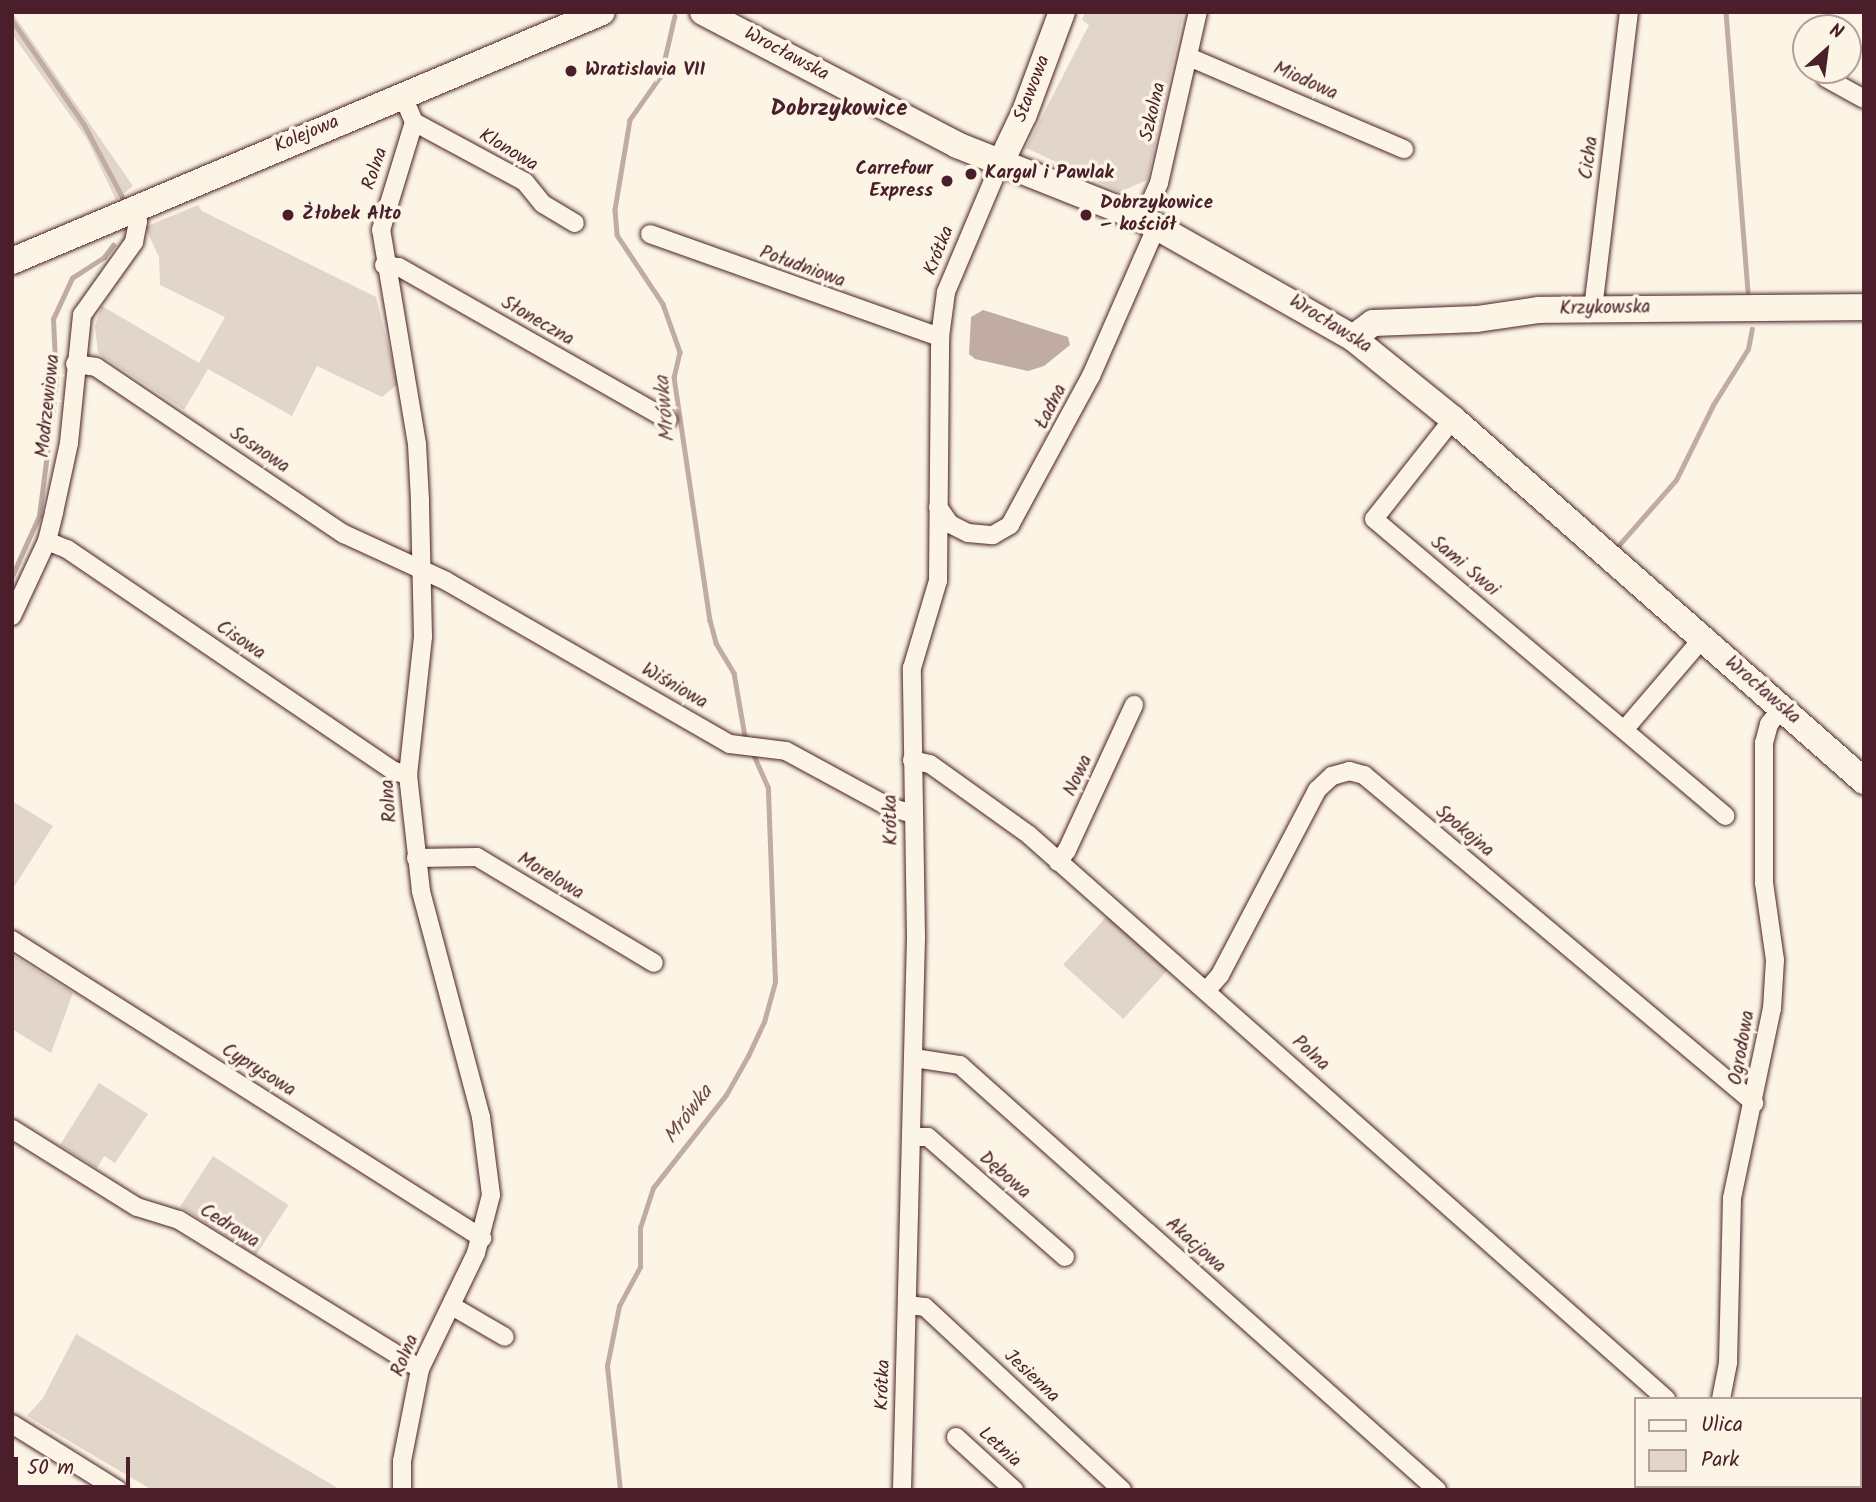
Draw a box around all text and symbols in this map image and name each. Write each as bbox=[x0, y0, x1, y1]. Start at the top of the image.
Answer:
north arrow bbox=[1792, 14, 1862, 84]
text: N bbox=[1824, 16, 1848, 48]
street label: Wrocławska bbox=[740, 23, 832, 87]
street label: Stawowa bbox=[1010, 52, 1056, 126]
street label: Miodowa bbox=[1269, 58, 1341, 106]
place label: Wratislavia VII bbox=[585, 60, 705, 82]
marker: Wratislavia VII bbox=[563, 63, 579, 79]
street label: Szkolna bbox=[1136, 80, 1172, 144]
district label: Dobrzykowice bbox=[771, 95, 907, 123]
street label: Kolejowa bbox=[271, 111, 343, 159]
street label: Klonowa bbox=[474, 125, 542, 177]
street label: Cicha bbox=[1576, 135, 1604, 181]
street label: Rolna bbox=[358, 145, 394, 193]
place label: Carrefour Express bbox=[856, 159, 933, 203]
place label: Kargul i Pawlak bbox=[985, 163, 1114, 185]
marker: Kargul i Pawlak bbox=[963, 166, 979, 182]
marker: Carrefour Express bbox=[939, 173, 955, 189]
place label: Dobrzykowice – kościół bbox=[1100, 193, 1213, 237]
place label: Żłobek Alto bbox=[302, 204, 401, 226]
marker: Żłobek Alto bbox=[280, 207, 296, 223]
marker: Dobrzykowice – kościół bbox=[1078, 207, 1094, 223]
street label: Krótka bbox=[920, 223, 960, 279]
street label: Południowa bbox=[756, 242, 848, 294]
street label: Wrocławska bbox=[1285, 291, 1375, 359]
street label: Słoneczna bbox=[497, 292, 577, 352]
street label: Krzykowska bbox=[1559, 297, 1651, 321]
street label: Modrzewiowa bbox=[32, 353, 66, 459]
water label: Mrówka bbox=[651, 375, 681, 443]
street label: Ładna bbox=[1031, 381, 1073, 433]
street label: Sosnowa bbox=[225, 423, 293, 479]
street label: Sami Swoi bbox=[1425, 532, 1503, 602]
street label: Cisowa bbox=[211, 616, 269, 666]
street label: Wrocławska bbox=[1720, 652, 1804, 730]
street label: Wiśniowa bbox=[637, 659, 711, 715]
street label: Nowa bbox=[1060, 752, 1098, 800]
street label: Rolna bbox=[377, 779, 403, 823]
street label: Krótka bbox=[880, 794, 904, 846]
street label: Spokojna bbox=[1430, 801, 1498, 863]
street label: Morelowa bbox=[513, 848, 587, 906]
street label: Ogrodowa bbox=[1725, 1009, 1761, 1087]
street label: Polna bbox=[1287, 1031, 1333, 1077]
street label: Cyprysowa bbox=[217, 1039, 299, 1103]
water label: Mrówka bbox=[659, 1081, 719, 1149]
street label: Dębowa bbox=[974, 1147, 1034, 1205]
street label: Cedrowa bbox=[195, 1200, 263, 1254]
street label: Akacjowa bbox=[1160, 1213, 1230, 1279]
street label: Rolna bbox=[387, 1332, 425, 1380]
street label: Jesienna bbox=[998, 1346, 1064, 1408]
street label: Krótka bbox=[872, 1359, 896, 1411]
legend bbox=[1634, 1397, 1862, 1488]
text: Ulica bbox=[1701, 1409, 1743, 1442]
street label: Letnia bbox=[973, 1423, 1025, 1473]
scale bar bbox=[18, 1442, 133, 1486]
text: Park bbox=[1701, 1444, 1739, 1477]
text: 50 m bbox=[27, 1452, 74, 1485]

